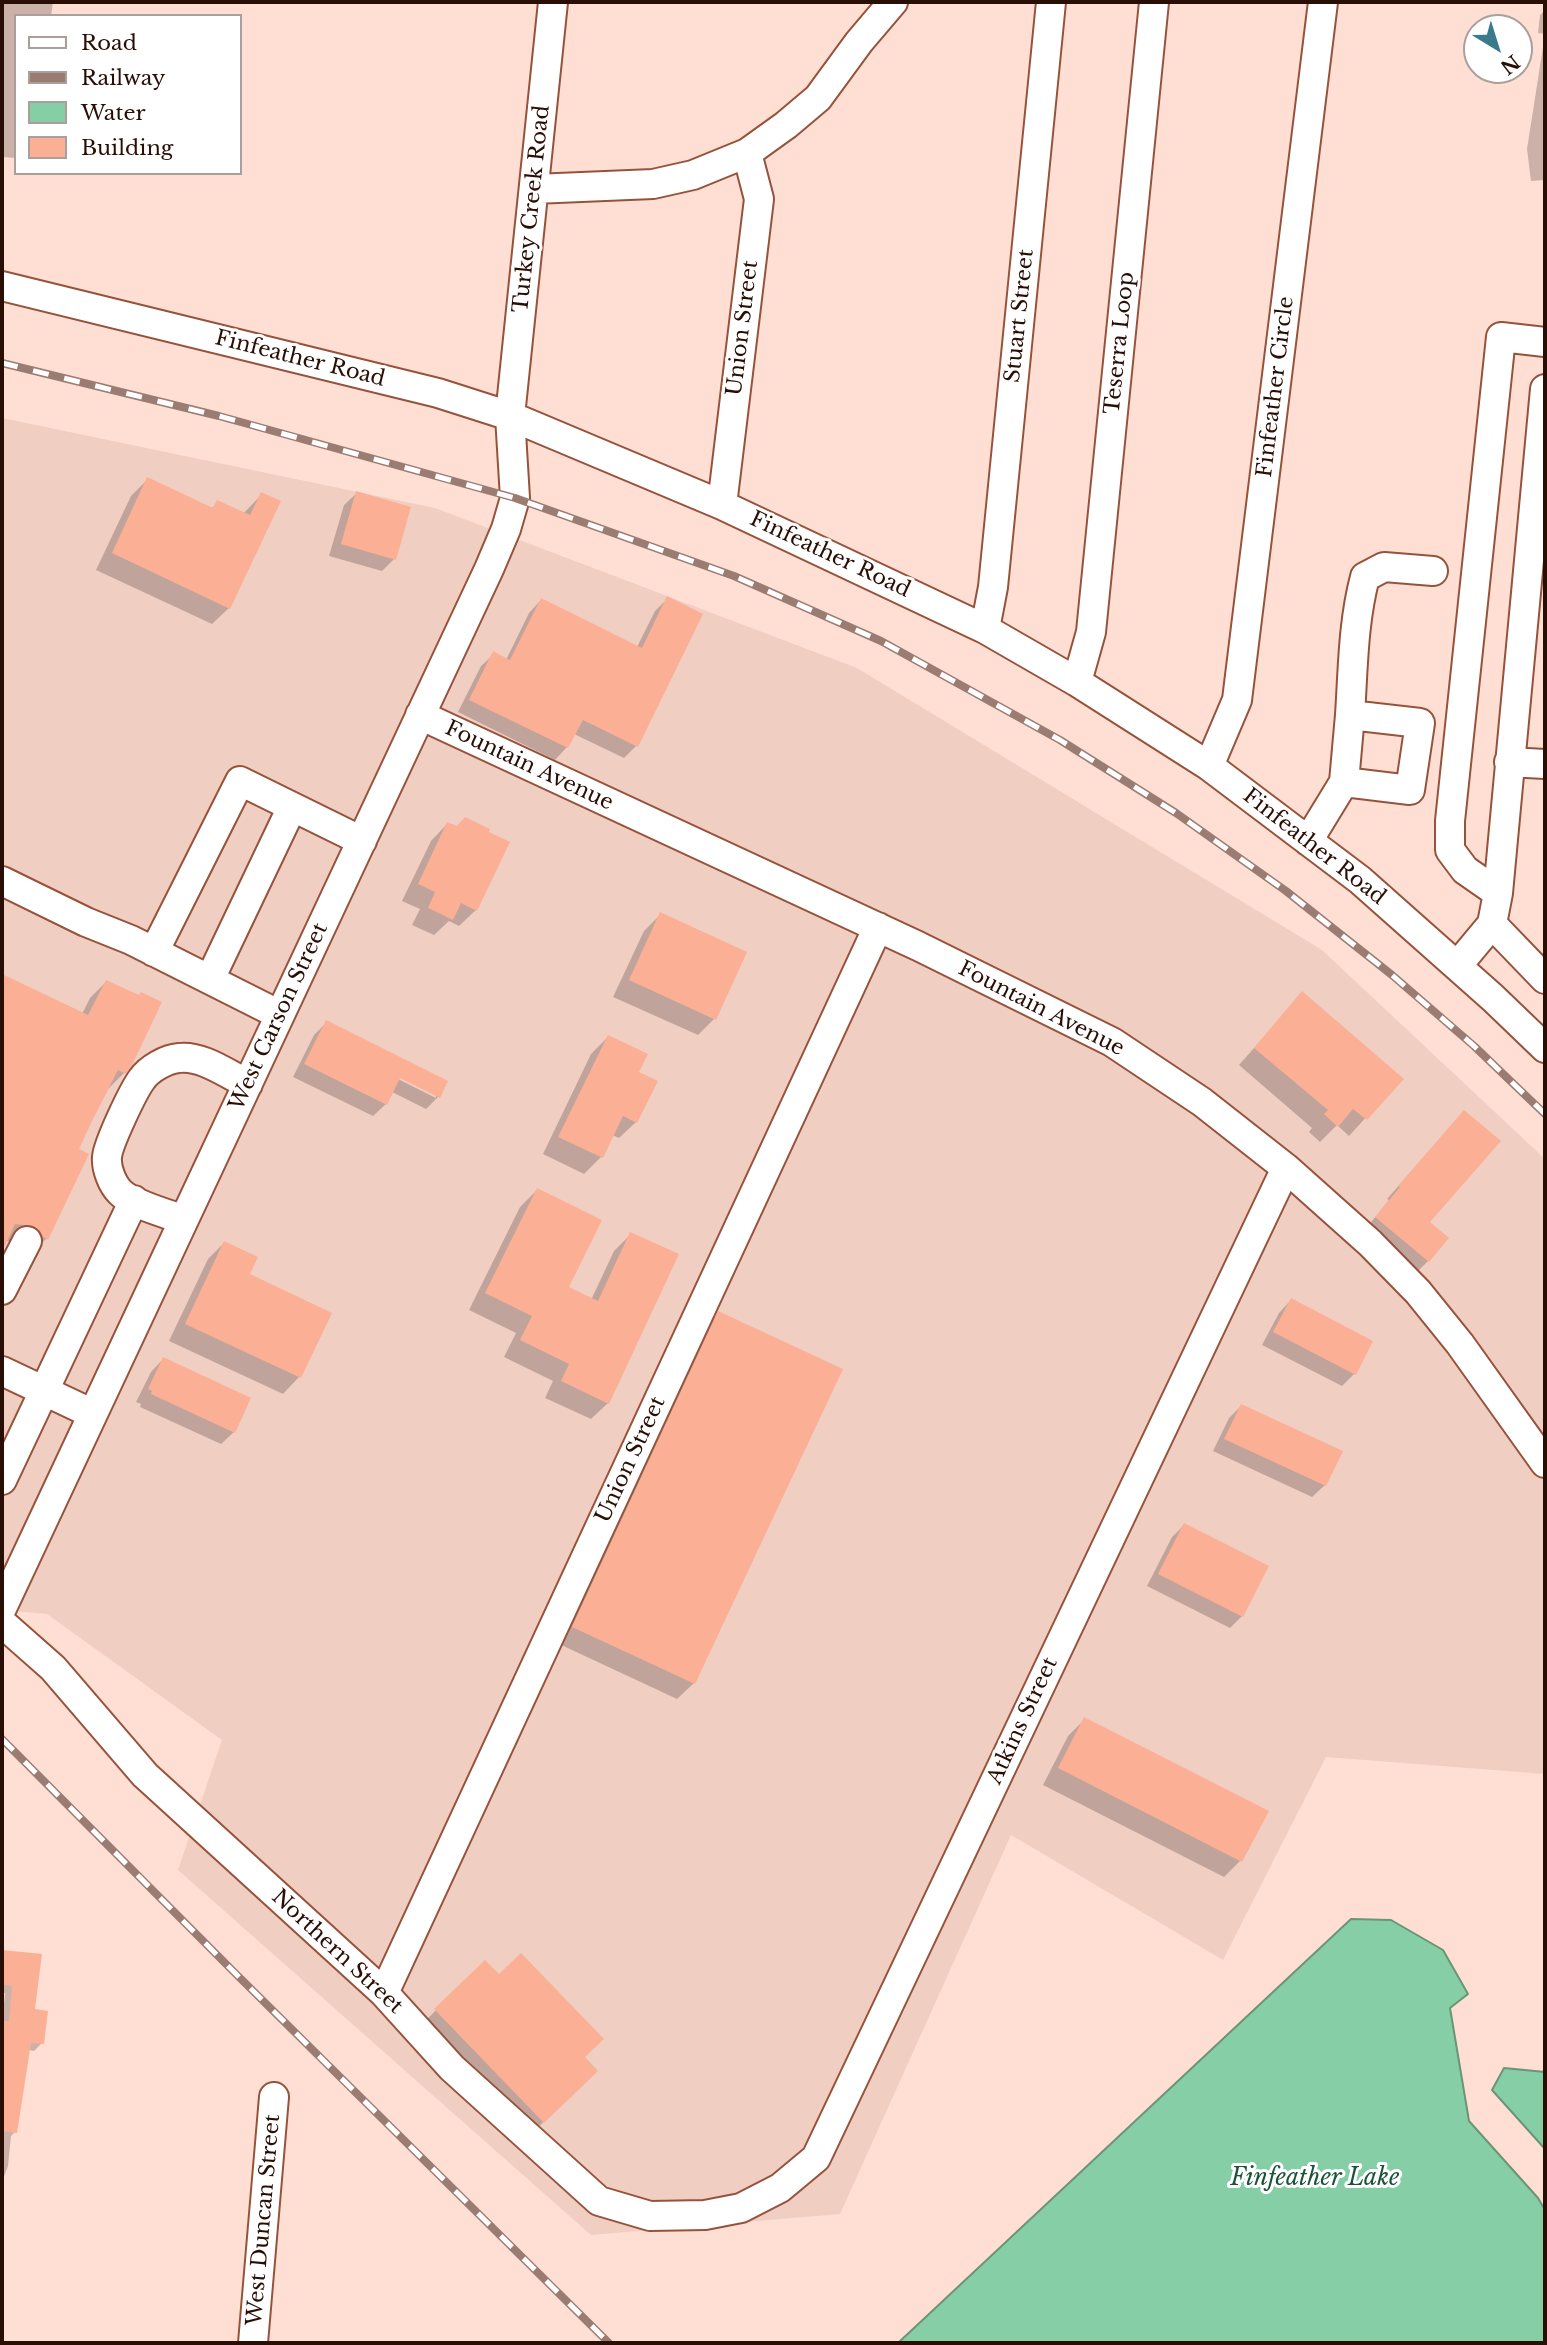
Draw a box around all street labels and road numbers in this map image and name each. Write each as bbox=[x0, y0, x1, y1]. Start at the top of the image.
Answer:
street label: Turkey Creek Road bbox=[509, 104, 555, 314]
street label: Stuart Street bbox=[1000, 248, 1040, 384]
street label: Union Street bbox=[722, 259, 764, 397]
street label: Teserra Loop bbox=[1100, 271, 1140, 415]
street label: Finfeather Circle bbox=[1252, 295, 1300, 479]
street label: Finfeather Road bbox=[212, 326, 388, 392]
street label: Finfeather Road bbox=[746, 507, 914, 603]
street label: Fountain Avenue bbox=[441, 716, 617, 816]
street label: Finfeather Road bbox=[1238, 783, 1390, 911]
street label: West Carson Street bbox=[224, 919, 334, 1115]
street label: Fountain Avenue bbox=[954, 956, 1128, 1062]
street label: Union Street bbox=[591, 1393, 671, 1527]
street label: Atkins Street bbox=[983, 1653, 1063, 1789]
street label: Northern Street bbox=[266, 1885, 408, 2019]
street label: West Duncan Street bbox=[242, 2113, 286, 2327]

